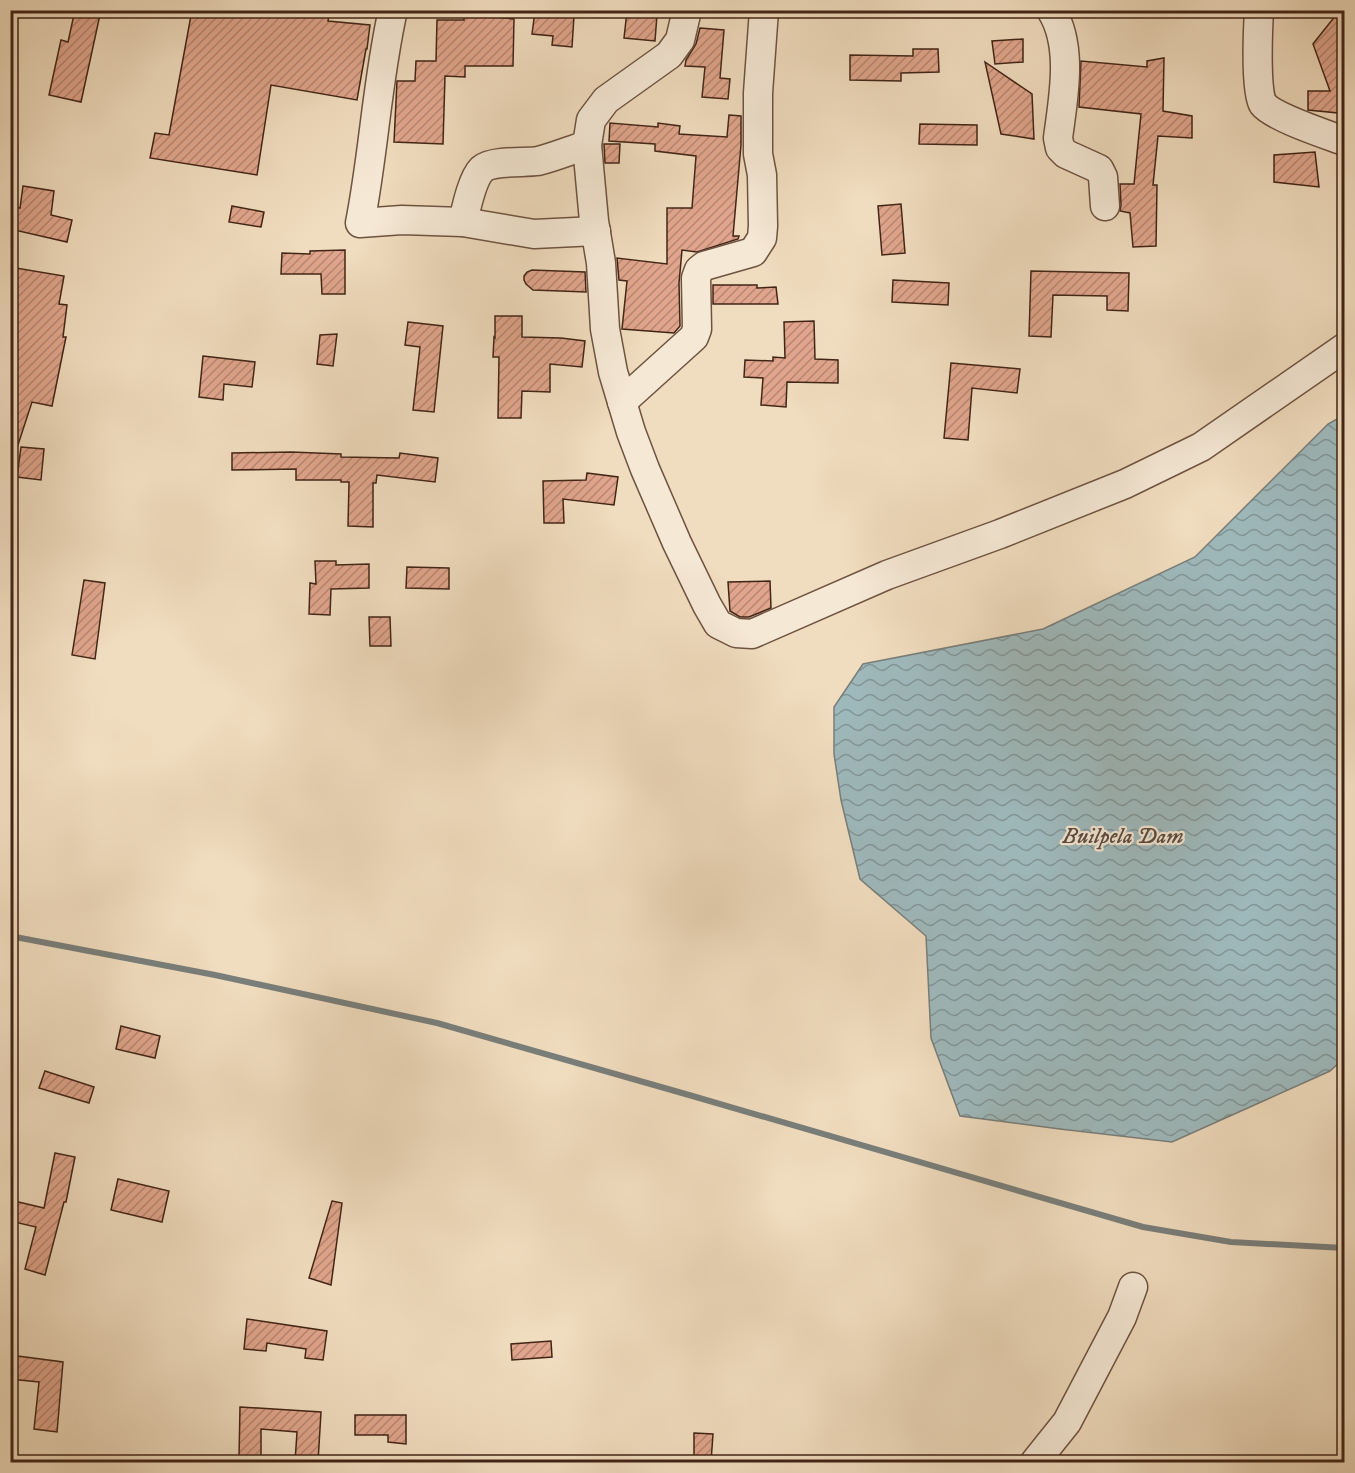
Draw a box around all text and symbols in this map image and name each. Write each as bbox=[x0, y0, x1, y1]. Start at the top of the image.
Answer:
water label: Builpela Dam bbox=[1062, 823, 1183, 850]

